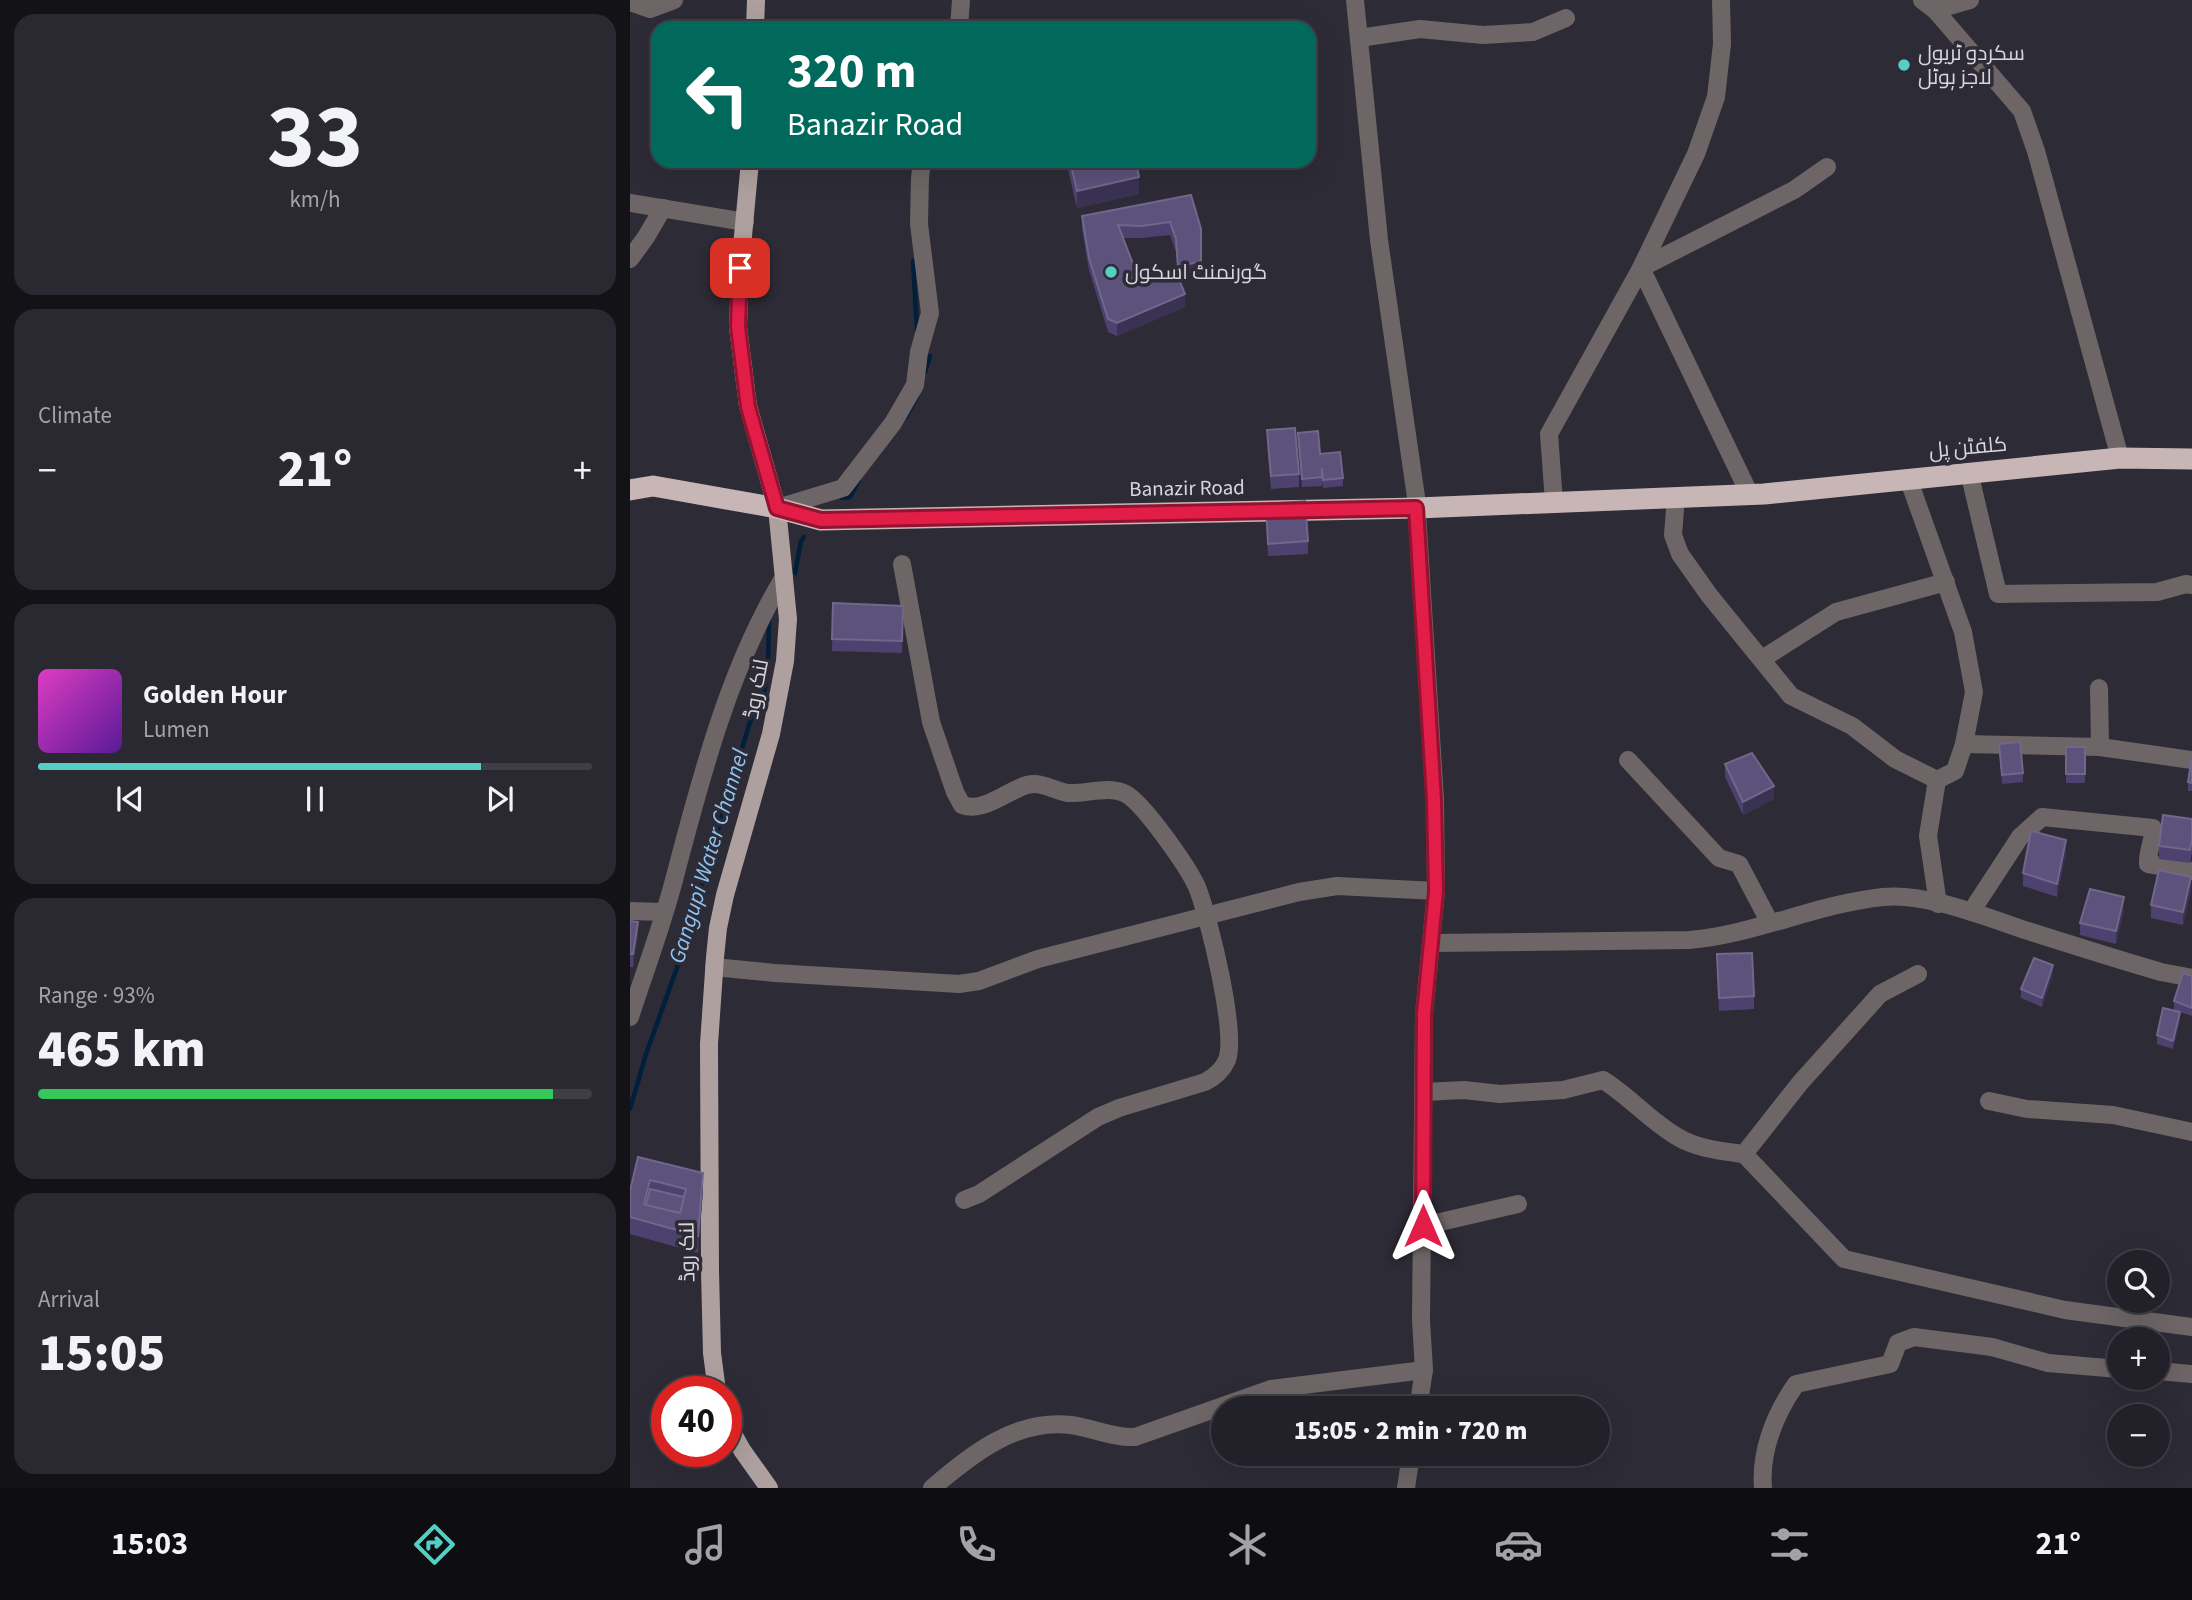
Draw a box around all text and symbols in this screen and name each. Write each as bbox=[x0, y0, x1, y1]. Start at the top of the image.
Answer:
text: 320 m bbox=[787, 37, 916, 107]
place label: سکردو ٹریول لاجز ہوٹل bbox=[1918, 38, 2025, 92]
icon: left bbox=[672, 49, 763, 140]
marker: سکردو ٹریول لاجز ہوٹل bbox=[1896, 57, 1912, 73]
text: 33 bbox=[267, 73, 363, 202]
text: Banazir Road bbox=[787, 102, 963, 148]
text: km/h bbox=[289, 183, 341, 216]
pin bbox=[710, 238, 770, 298]
icon: arrive bbox=[721, 249, 759, 287]
place label: گورنمنٹ اسکول bbox=[1125, 257, 1267, 287]
marker: گورنمنٹ اسکول bbox=[1103, 264, 1119, 280]
text: Climate bbox=[38, 399, 112, 432]
street label: کلفٹن پل bbox=[1928, 429, 2008, 465]
text: 21° bbox=[278, 433, 352, 507]
text: − bbox=[38, 444, 57, 498]
text: + bbox=[573, 444, 592, 498]
street label: Banazir Road bbox=[1129, 472, 1245, 504]
street label: لنک روڈ bbox=[736, 657, 776, 721]
text: Golden Hour bbox=[143, 676, 287, 713]
text: Lumen bbox=[143, 713, 210, 746]
water label: Gangupi Water Channel bbox=[660, 745, 757, 967]
icon: previous bbox=[111, 780, 149, 818]
icon: pause bbox=[296, 780, 334, 818]
icon: next bbox=[481, 780, 519, 818]
text: Range · 93% bbox=[38, 979, 155, 1012]
text: 465 km bbox=[38, 1013, 206, 1087]
position arrow bbox=[1386, 1189, 1460, 1263]
street label: لنک روڈ bbox=[671, 1222, 703, 1282]
map controls bbox=[2107, 1250, 2170, 1467]
button: search bbox=[2107, 1250, 2170, 1313]
text: Arrival bbox=[38, 1283, 100, 1316]
text: 15:05 bbox=[38, 1317, 165, 1391]
button: + bbox=[2107, 1327, 2170, 1390]
speed limit sign: 40 bbox=[651, 1376, 742, 1467]
button: − bbox=[2107, 1404, 2170, 1467]
text: 15:05 · 2 min · 720 m bbox=[1294, 1412, 1527, 1449]
icon: directions bbox=[410, 1520, 459, 1569]
icon: music bbox=[681, 1520, 730, 1569]
icon: phone bbox=[952, 1520, 1001, 1569]
icon: climate bbox=[1223, 1520, 1272, 1569]
icon: car bbox=[1494, 1520, 1543, 1569]
icon: filters bbox=[1765, 1520, 1814, 1569]
text: 15:03 bbox=[111, 1521, 188, 1567]
text: 21° bbox=[2035, 1521, 2081, 1567]

